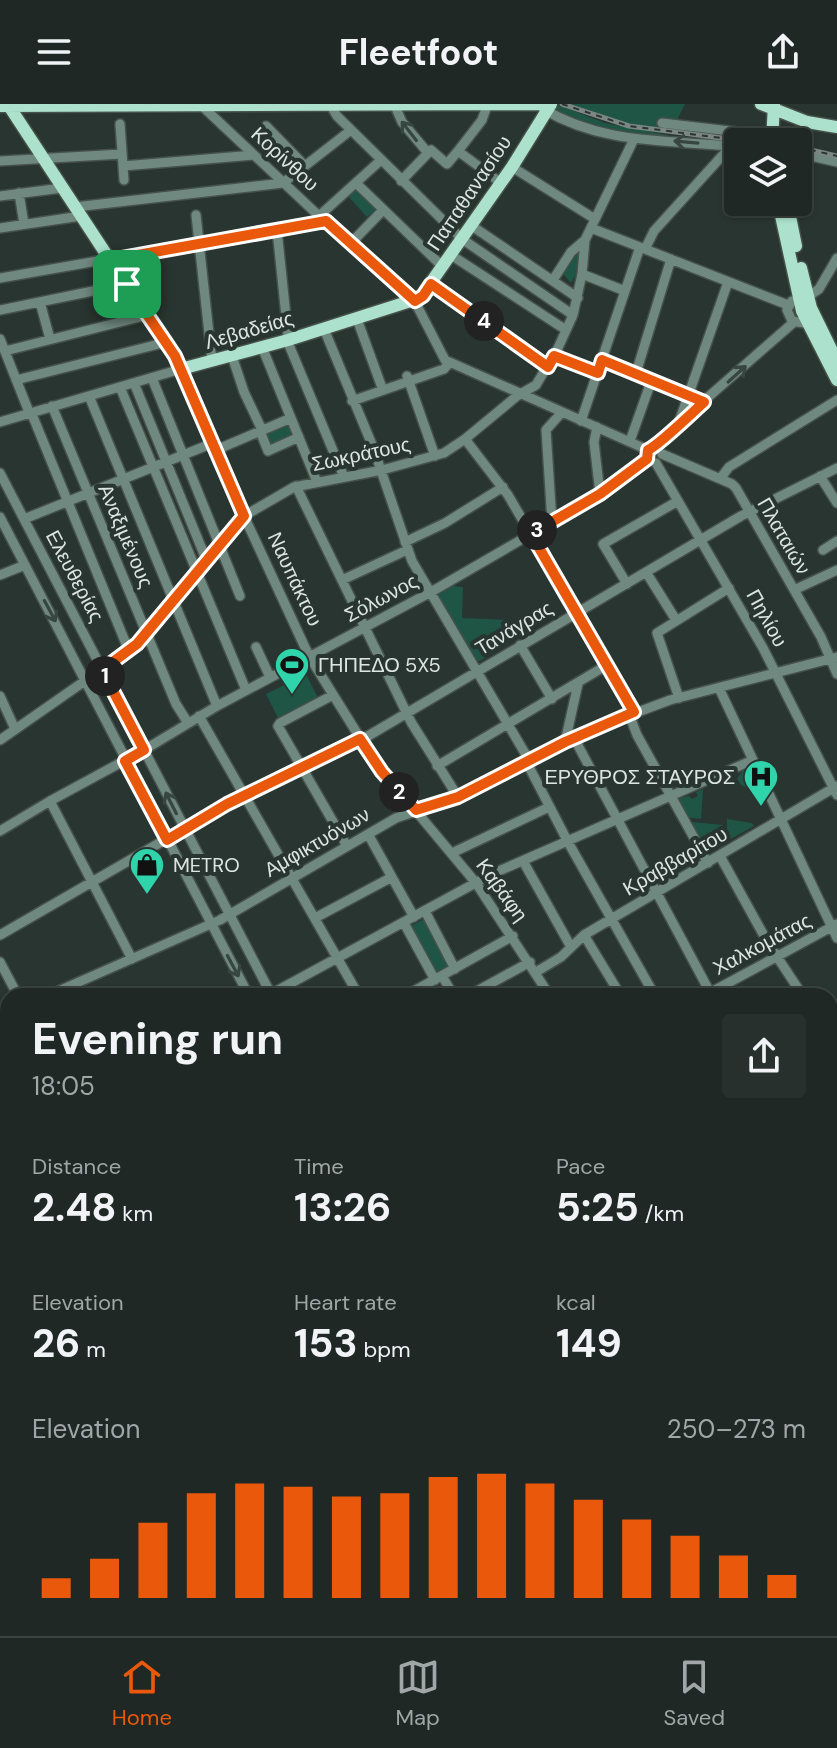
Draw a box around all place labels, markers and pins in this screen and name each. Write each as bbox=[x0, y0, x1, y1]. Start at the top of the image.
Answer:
pin bbox=[93, 250, 161, 318]
pin: 4 bbox=[464, 301, 504, 341]
pin: 3 bbox=[517, 510, 557, 550]
sports icon: ΓΗΠΕΔΟ 5X5 bbox=[273, 646, 311, 696]
place label: ΓΗΠΕΔΟ 5X5 bbox=[318, 652, 441, 678]
pin: 1 bbox=[85, 656, 125, 696]
hospital icon: ΕΡΥΘΡΟΣ ΣΤΑΥΡΟΣ bbox=[742, 758, 780, 808]
place label: ΕΡΥΘΡΟΣ ΣΤΑΥΡΟΣ bbox=[544, 764, 735, 790]
pin: 2 bbox=[379, 772, 419, 812]
shop icon: METRO bbox=[128, 846, 166, 896]
place label: METRO bbox=[173, 852, 240, 878]

